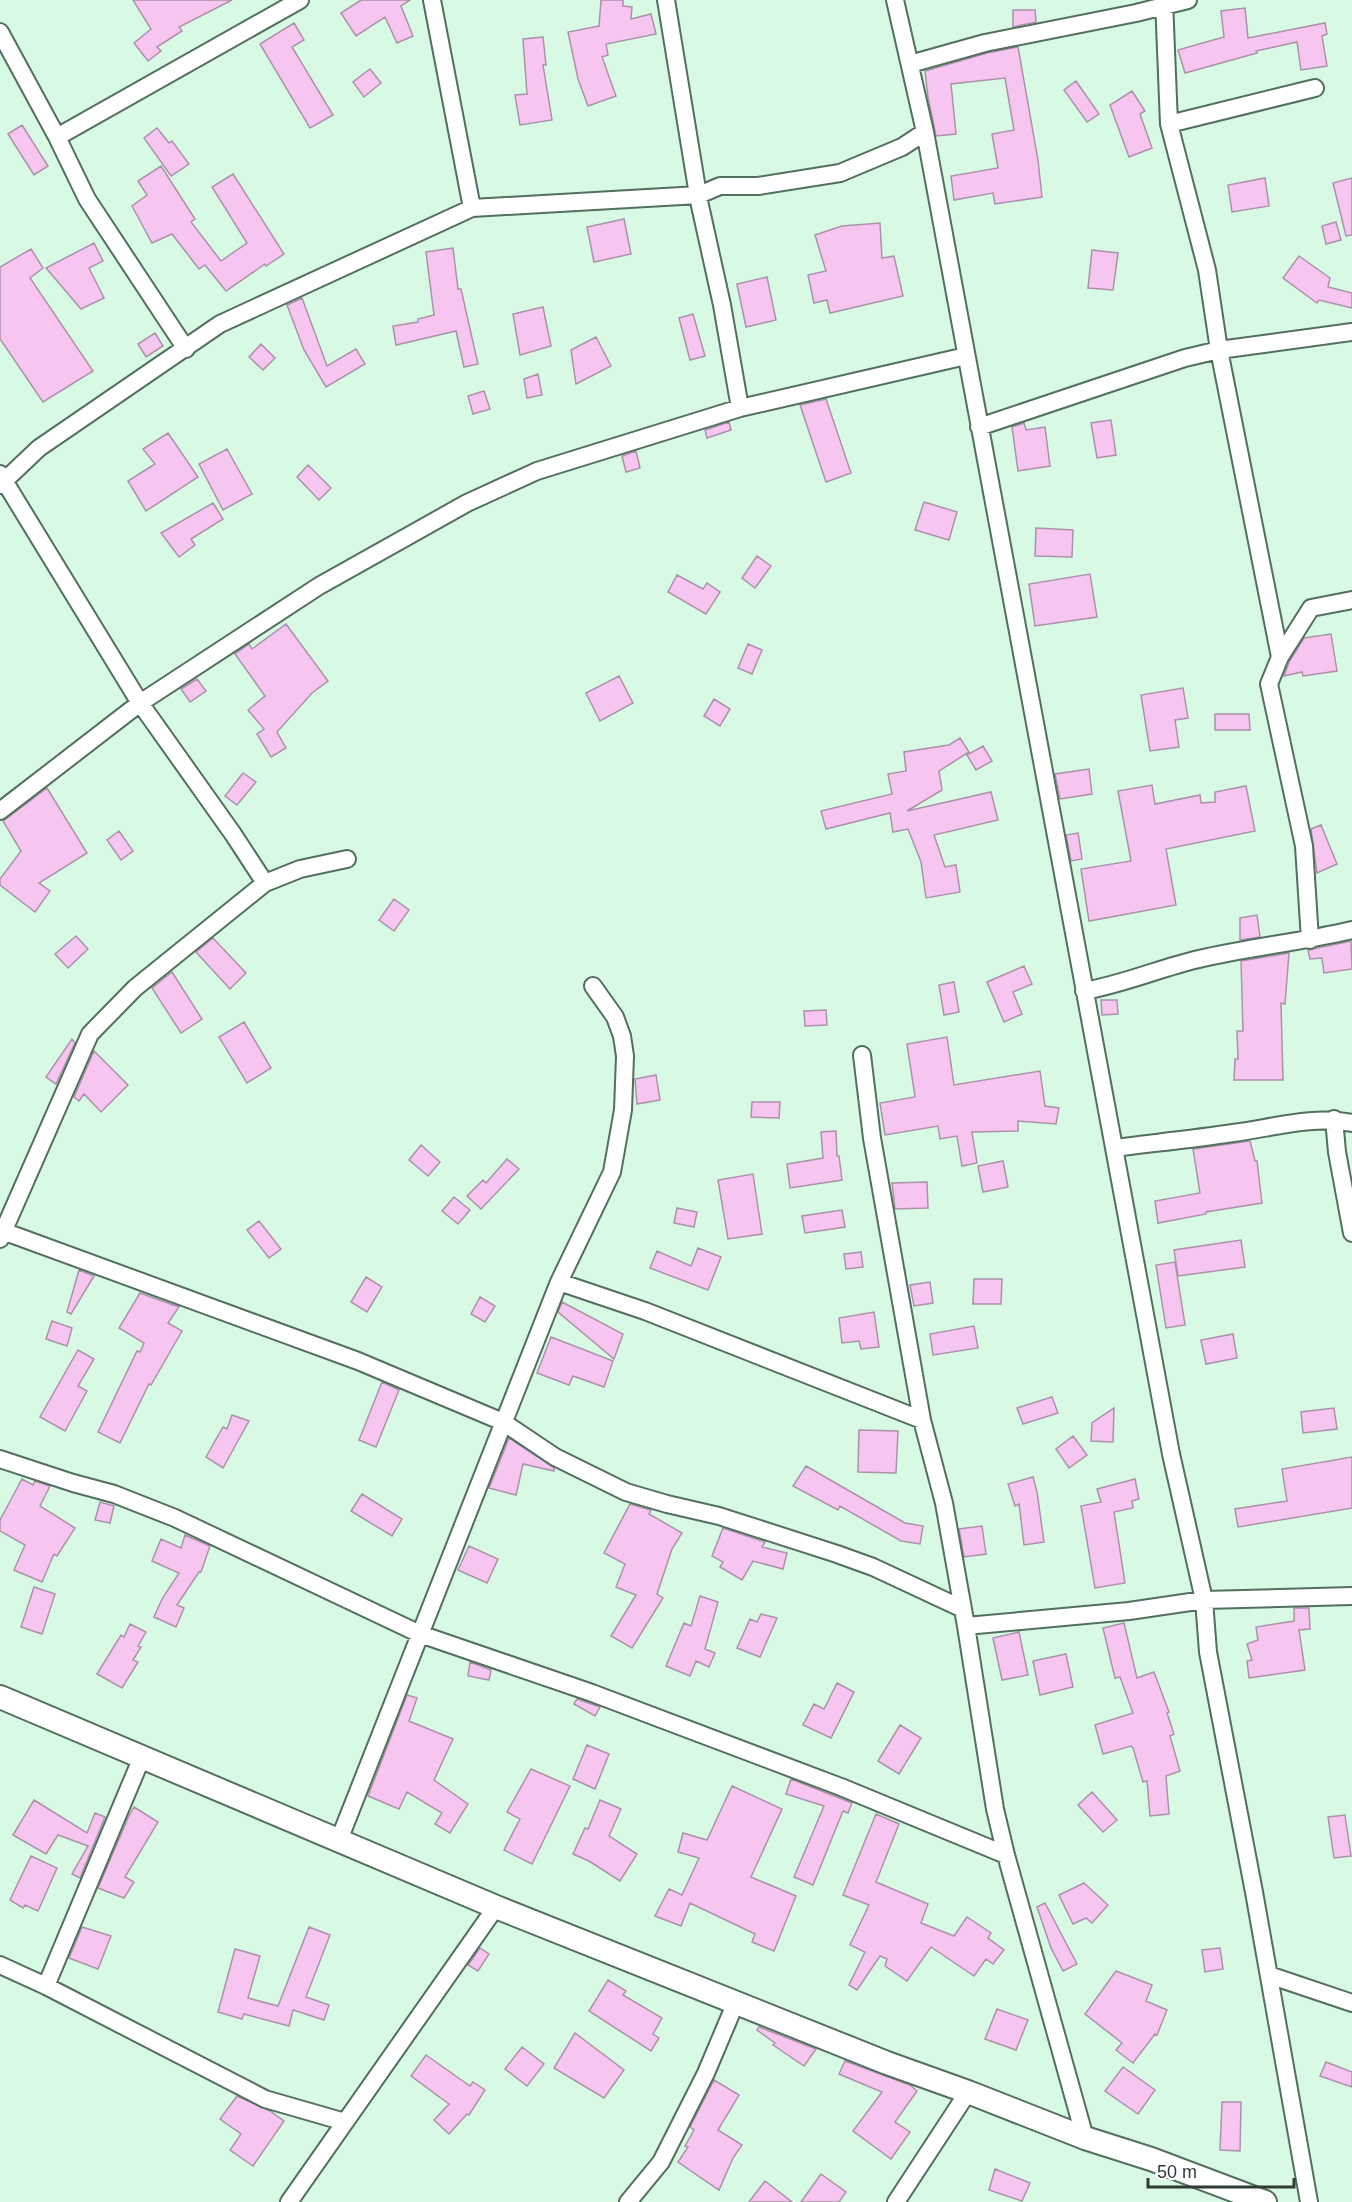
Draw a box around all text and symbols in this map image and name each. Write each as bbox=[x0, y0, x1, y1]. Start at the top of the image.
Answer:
scale bar bbox=[1148, 2151, 1294, 2189]
text: 50 m bbox=[1157, 2162, 1197, 2182]

